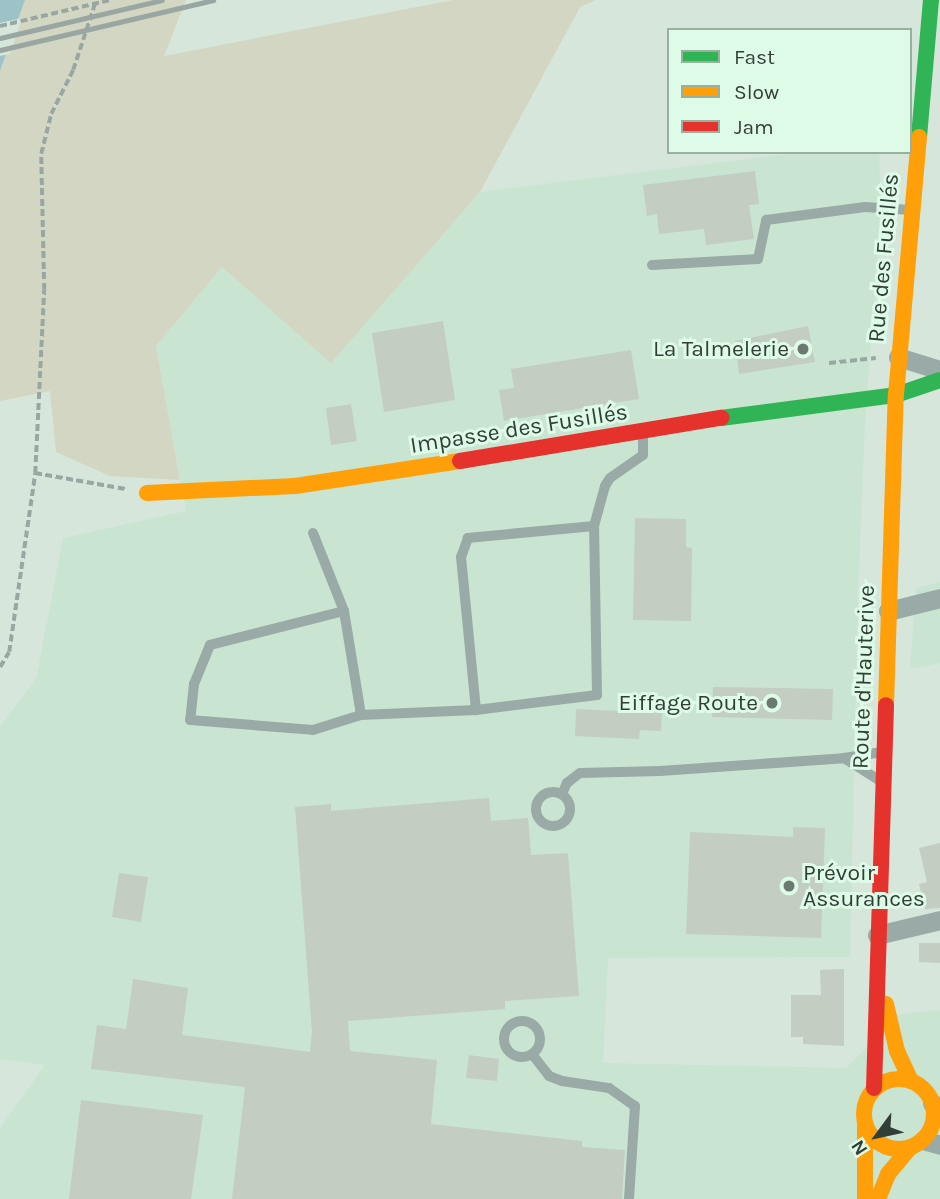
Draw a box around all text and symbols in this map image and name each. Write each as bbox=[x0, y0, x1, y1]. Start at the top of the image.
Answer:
legend bbox=[667, 28, 912, 154]
text: Fast bbox=[734, 45, 775, 69]
text: Slow bbox=[734, 80, 779, 104]
text: Jam bbox=[734, 115, 774, 139]
street label: Rue des Fusillés bbox=[863, 172, 905, 344]
place label: La Talmelerie bbox=[653, 335, 789, 363]
marker: La Talmelerie bbox=[795, 341, 811, 357]
street label: Impasse des Fusillés bbox=[408, 398, 630, 460]
street label: Route d'Hauterive bbox=[847, 584, 881, 770]
place label: Eiffage Route bbox=[619, 689, 758, 717]
marker: Eiffage Route bbox=[764, 695, 780, 711]
place label: Prévoir Assurances bbox=[803, 859, 925, 913]
marker: Prévoir Assurances bbox=[781, 878, 797, 894]
north arrow bbox=[842, 1101, 912, 1171]
text: N bbox=[846, 1136, 872, 1159]

